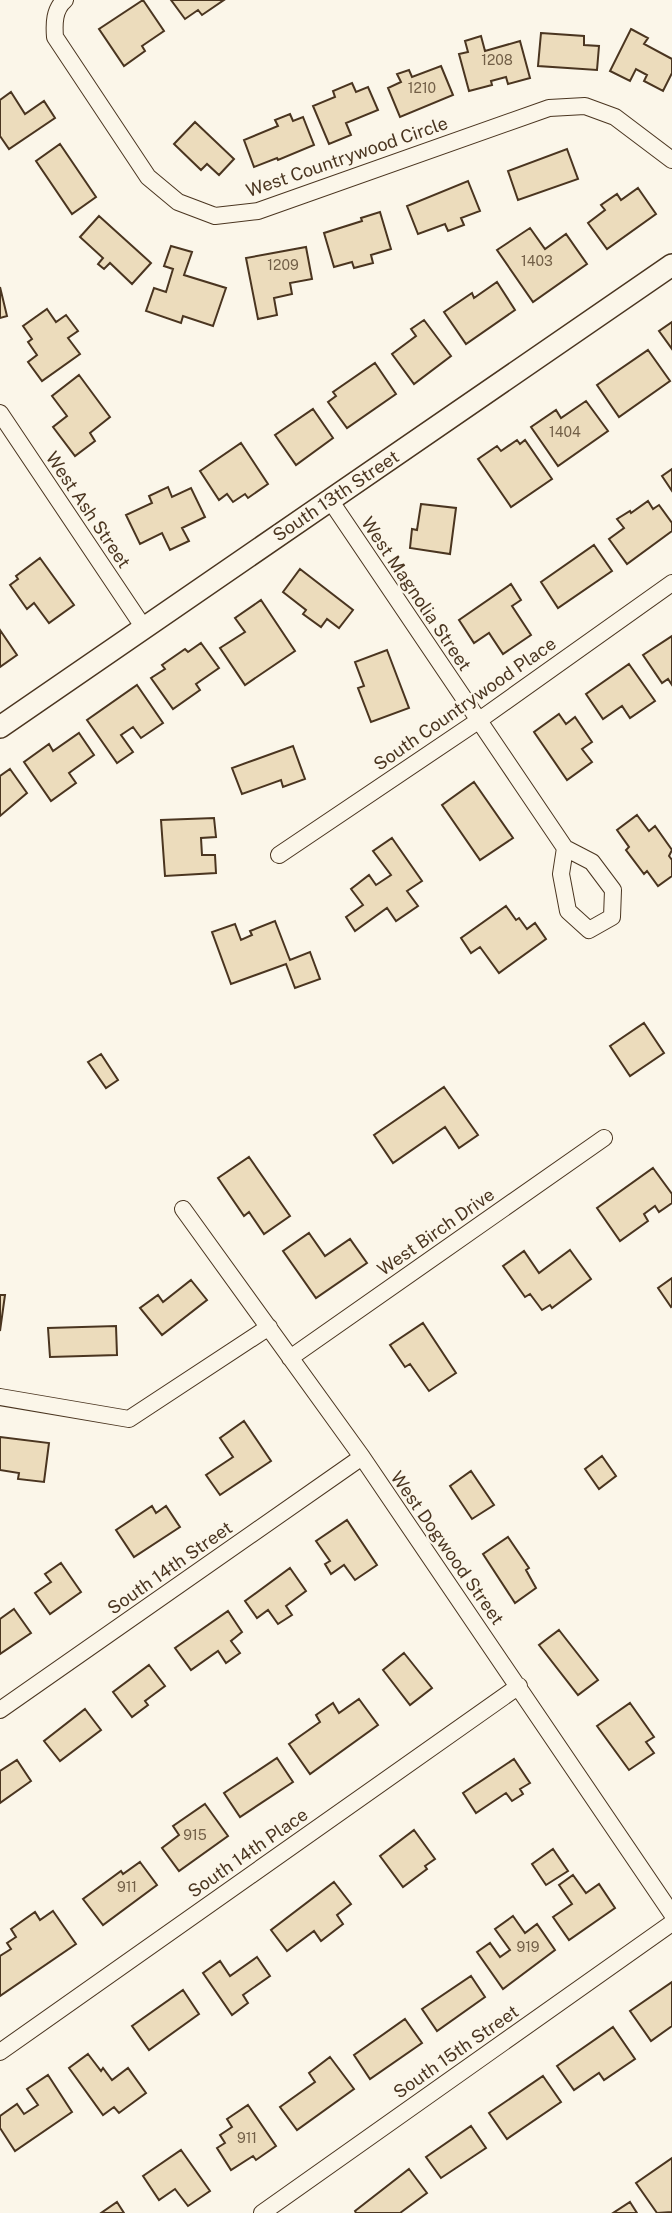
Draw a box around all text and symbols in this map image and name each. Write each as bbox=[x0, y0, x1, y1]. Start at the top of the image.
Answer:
house number: 1208 bbox=[481, 52, 513, 68]
house number: 1210 bbox=[408, 80, 436, 96]
street label: West Countrywood Circle bbox=[243, 112, 450, 201]
house number: 1403 bbox=[521, 253, 553, 269]
house number: 1209 bbox=[267, 257, 299, 273]
house number: 1404 bbox=[549, 424, 581, 440]
street label: South 13th Street bbox=[269, 446, 403, 546]
street label: West Ash Street bbox=[42, 448, 135, 572]
street label: West Magnolia Street bbox=[357, 513, 476, 675]
street label: South Countrywood Place bbox=[370, 633, 560, 775]
street label: West Birch Drive bbox=[373, 1183, 498, 1280]
street label: West Dogwood Street bbox=[386, 1467, 508, 1628]
street label: South 14th Street bbox=[103, 1517, 236, 1618]
street label: South 14th Place bbox=[184, 1803, 312, 1902]
house number: 915 bbox=[183, 1827, 207, 1843]
house number: 911 bbox=[117, 1879, 137, 1895]
house number: 919 bbox=[516, 1939, 540, 1955]
street label: South 15th Street bbox=[389, 2001, 522, 2103]
house number: 911 bbox=[237, 2130, 257, 2146]

